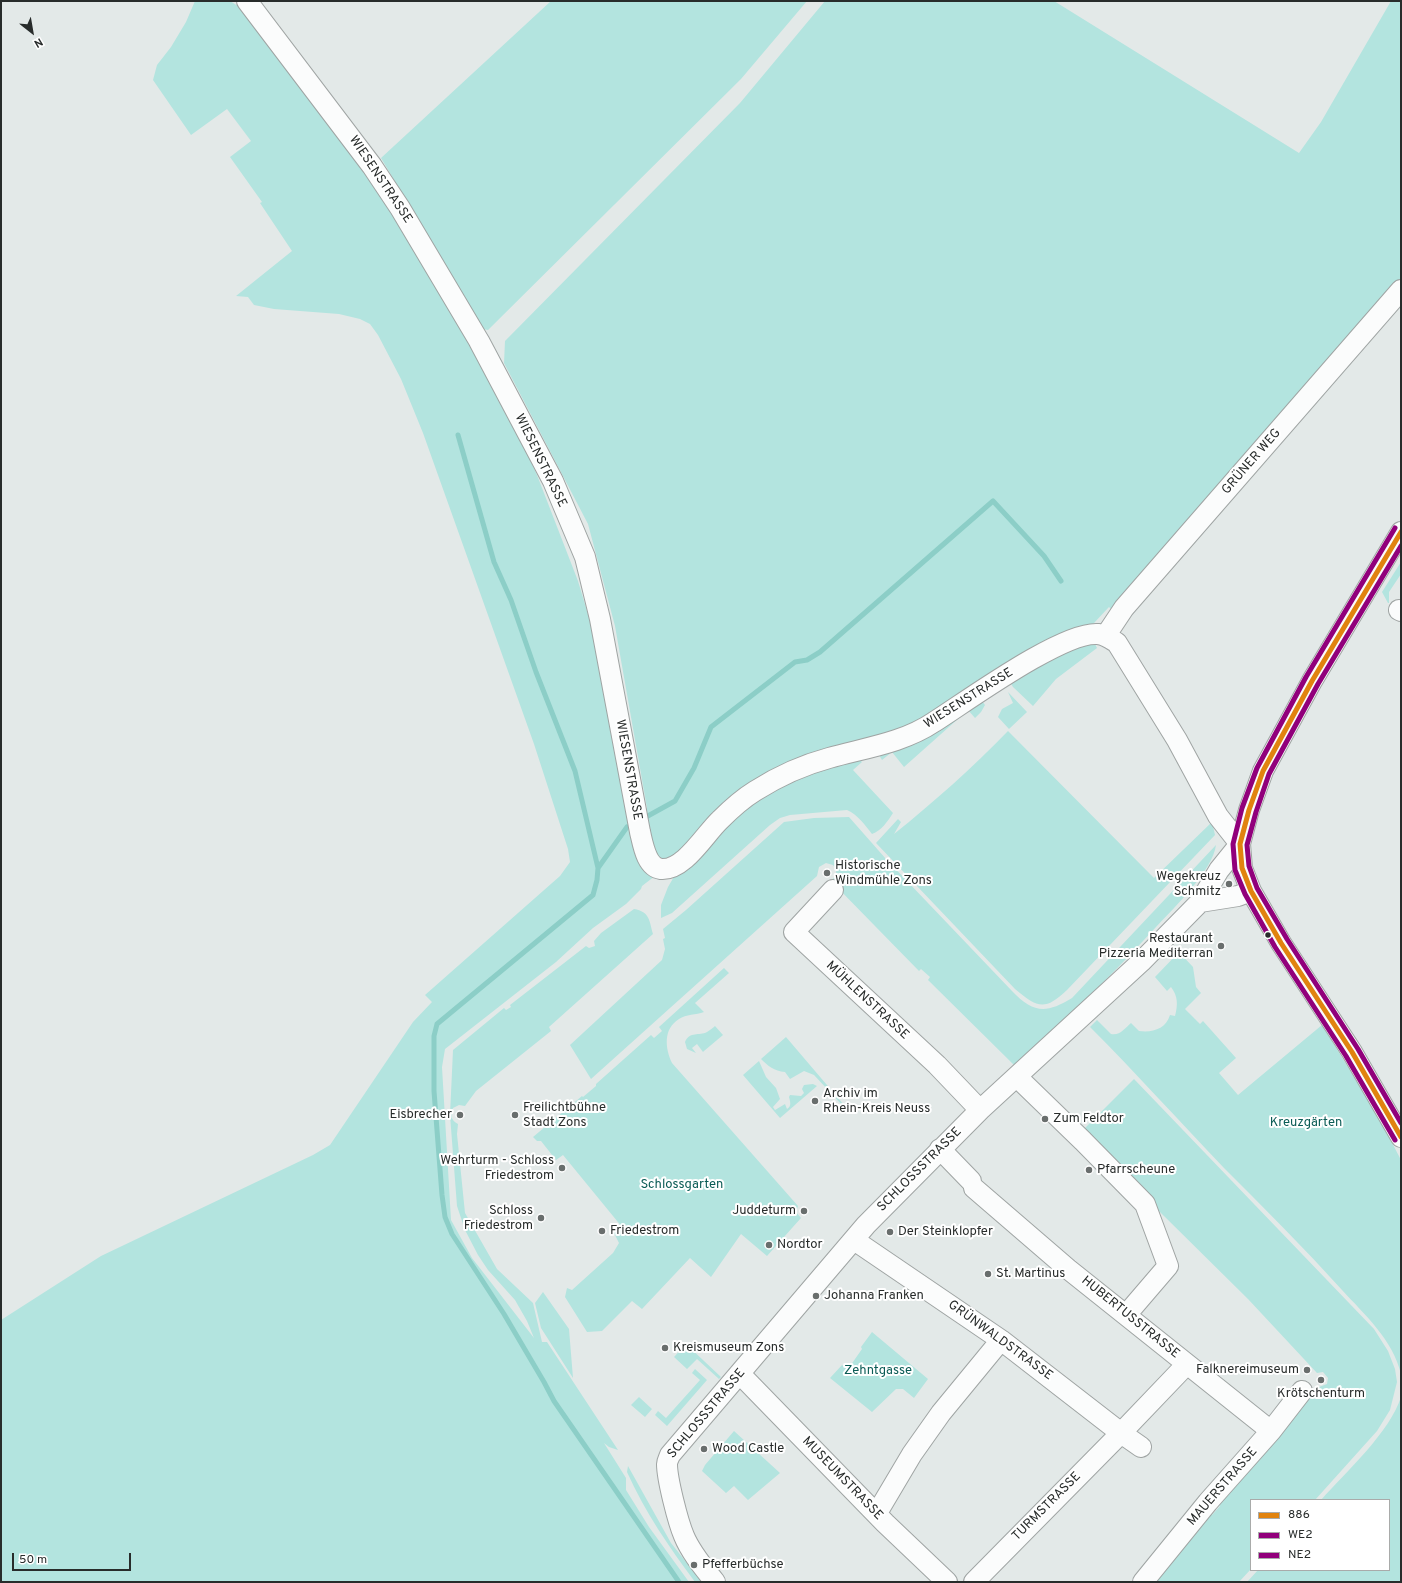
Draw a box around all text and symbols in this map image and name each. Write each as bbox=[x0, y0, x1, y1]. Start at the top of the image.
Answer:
north arrow bbox=[12, 12, 52, 52]
text: N bbox=[31, 34, 45, 50]
street label: WIESENSTRASSE bbox=[345, 133, 415, 227]
street label: WIESENSTRASSE bbox=[511, 412, 569, 510]
street label: GRÜNER WEG bbox=[1219, 426, 1285, 498]
street label: WIESENSTRASSE bbox=[922, 665, 1016, 733]
street label: WIESENSTRASSE bbox=[611, 718, 645, 822]
place label: Historische Windmühle Zons bbox=[835, 858, 932, 889]
marker: Historische Windmühle Zons bbox=[822, 868, 832, 878]
place label: Wegekreuz Schmitz bbox=[1156, 869, 1221, 900]
marker: Wegekreuz Schmitz bbox=[1224, 879, 1234, 889]
unlabelled marker bbox=[1263, 930, 1273, 940]
place label: Restaurant Pizzeria Mediterran bbox=[1099, 931, 1213, 962]
marker: Restaurant Pizzeria Mediterran bbox=[1216, 941, 1226, 951]
street label: MÜHLENSTRASSE bbox=[822, 958, 912, 1044]
place label: Archiv im Rhein-Kreis Neuss bbox=[823, 1086, 930, 1117]
marker: Archiv im Rhein-Kreis Neuss bbox=[810, 1096, 820, 1106]
place label: Freilichtbühne Stadt Zons bbox=[523, 1100, 606, 1131]
place label: Eisbrecher bbox=[389, 1107, 452, 1123]
marker: Eisbrecher bbox=[455, 1110, 465, 1120]
marker: Freilichtbühne Stadt Zons bbox=[510, 1110, 520, 1120]
place label: Zum Feldtor bbox=[1053, 1111, 1124, 1127]
marker: Zum Feldtor bbox=[1040, 1114, 1050, 1124]
park label: Kreuzgärten bbox=[1270, 1115, 1342, 1131]
street label: SCHLOSSSTRASSE bbox=[875, 1125, 965, 1215]
place label: Wehrturm - Schloss Friedestrom bbox=[440, 1153, 554, 1184]
place label: Pfarrscheune bbox=[1097, 1162, 1175, 1178]
marker: Wehrturm - Schloss Friedestrom bbox=[557, 1163, 567, 1173]
marker: Pfarrscheune bbox=[1084, 1165, 1094, 1175]
park label: Schlossgarten bbox=[641, 1177, 723, 1193]
place label: Schloss Friedestrom bbox=[464, 1203, 533, 1234]
place label: Juddeturm bbox=[732, 1203, 796, 1219]
marker: Juddeturm bbox=[799, 1206, 809, 1216]
marker: Schloss Friedestrom bbox=[536, 1213, 546, 1223]
place label: Friedestrom bbox=[610, 1223, 679, 1239]
place label: Der Steinklopfer bbox=[898, 1224, 993, 1240]
marker: Friedestrom bbox=[597, 1226, 607, 1236]
marker: Der Steinklopfer bbox=[885, 1227, 895, 1237]
place label: Nordtor bbox=[777, 1237, 822, 1253]
marker: Nordtor bbox=[764, 1240, 774, 1250]
place label: St. Martinus bbox=[996, 1266, 1065, 1282]
marker: St. Martinus bbox=[983, 1269, 993, 1279]
street label: HUBERTUSSTRASSE bbox=[1078, 1273, 1182, 1363]
place label: Johanna Franken bbox=[824, 1288, 924, 1304]
marker: Johanna Franken bbox=[811, 1291, 821, 1301]
street label: GRÜNWALDSTRASSE bbox=[945, 1298, 1055, 1384]
place label: Kreismuseum Zons bbox=[673, 1340, 784, 1356]
marker: Kreismuseum Zons bbox=[660, 1343, 670, 1353]
place label: Falknereimuseum bbox=[1196, 1362, 1299, 1378]
park label: Zehntgasse bbox=[844, 1363, 912, 1379]
marker: Falknereimuseum bbox=[1302, 1365, 1312, 1375]
street label: SCHLOSSSTRASSE bbox=[665, 1366, 749, 1462]
marker: Krötschenturm bbox=[1316, 1375, 1326, 1385]
place label: Krötschenturm bbox=[1277, 1386, 1365, 1402]
street label: MUSEUMSTRASSE bbox=[798, 1434, 886, 1524]
place label: Wood Castle bbox=[712, 1441, 784, 1457]
marker: Wood Castle bbox=[699, 1444, 709, 1454]
street label: MAUERSTRASSE bbox=[1185, 1445, 1261, 1529]
street label: TURMSTRASSE bbox=[1009, 1469, 1085, 1545]
legend bbox=[1250, 1499, 1390, 1571]
text: 886 bbox=[1288, 1507, 1310, 1523]
text: WE2 bbox=[1288, 1527, 1313, 1543]
scale bar bbox=[14, 1545, 133, 1571]
text: NE2 bbox=[1288, 1547, 1311, 1563]
text: 50 m bbox=[19, 1552, 47, 1568]
place label: Pfefferbüchse bbox=[702, 1557, 784, 1573]
marker: Pfefferbüchse bbox=[689, 1560, 699, 1570]

